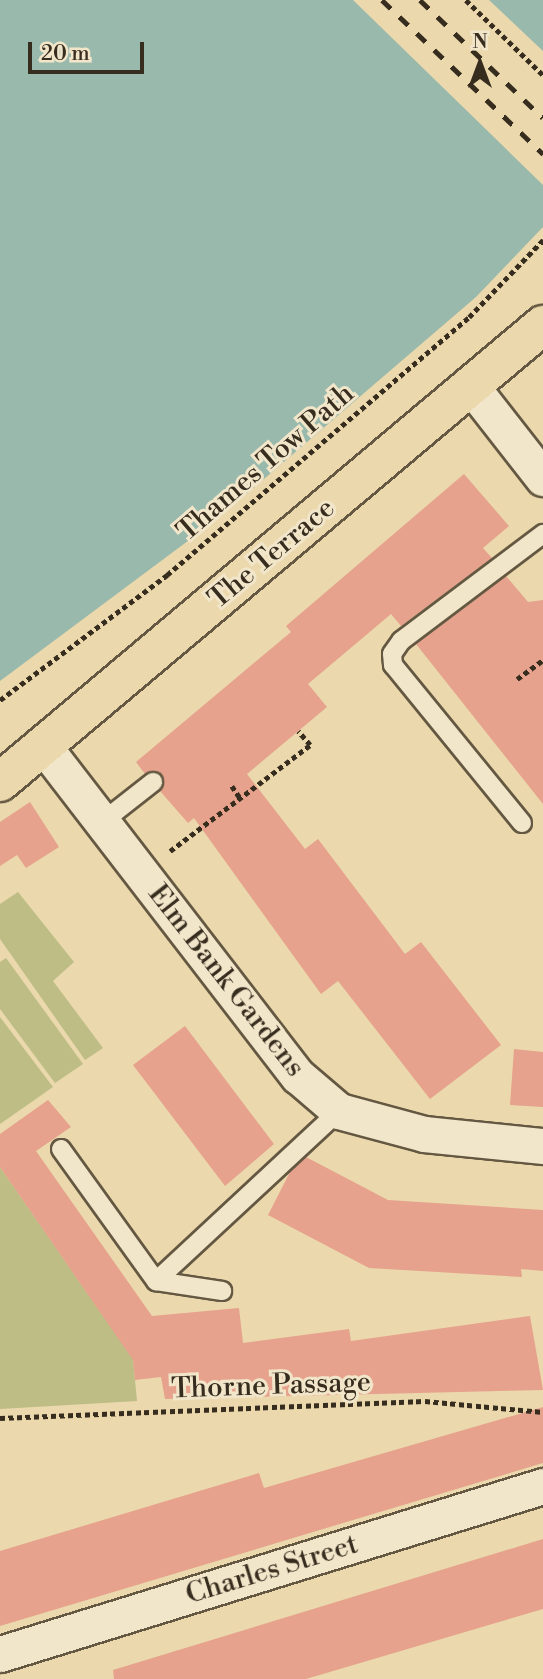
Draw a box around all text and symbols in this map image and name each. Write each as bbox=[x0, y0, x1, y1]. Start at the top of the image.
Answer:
scale bar bbox=[32, 28, 147, 72]
north arrow bbox=[445, 28, 515, 98]
text: N bbox=[472, 30, 488, 54]
text: 20 m bbox=[41, 41, 90, 67]
street label: Thames Tow Path bbox=[171, 377, 361, 549]
street label: The Terrace bbox=[202, 492, 342, 616]
street label: Elm Bank Gardens bbox=[141, 878, 311, 1084]
street label: Thorne Passage bbox=[171, 1366, 371, 1406]
street label: Charles Street bbox=[182, 1528, 362, 1612]

